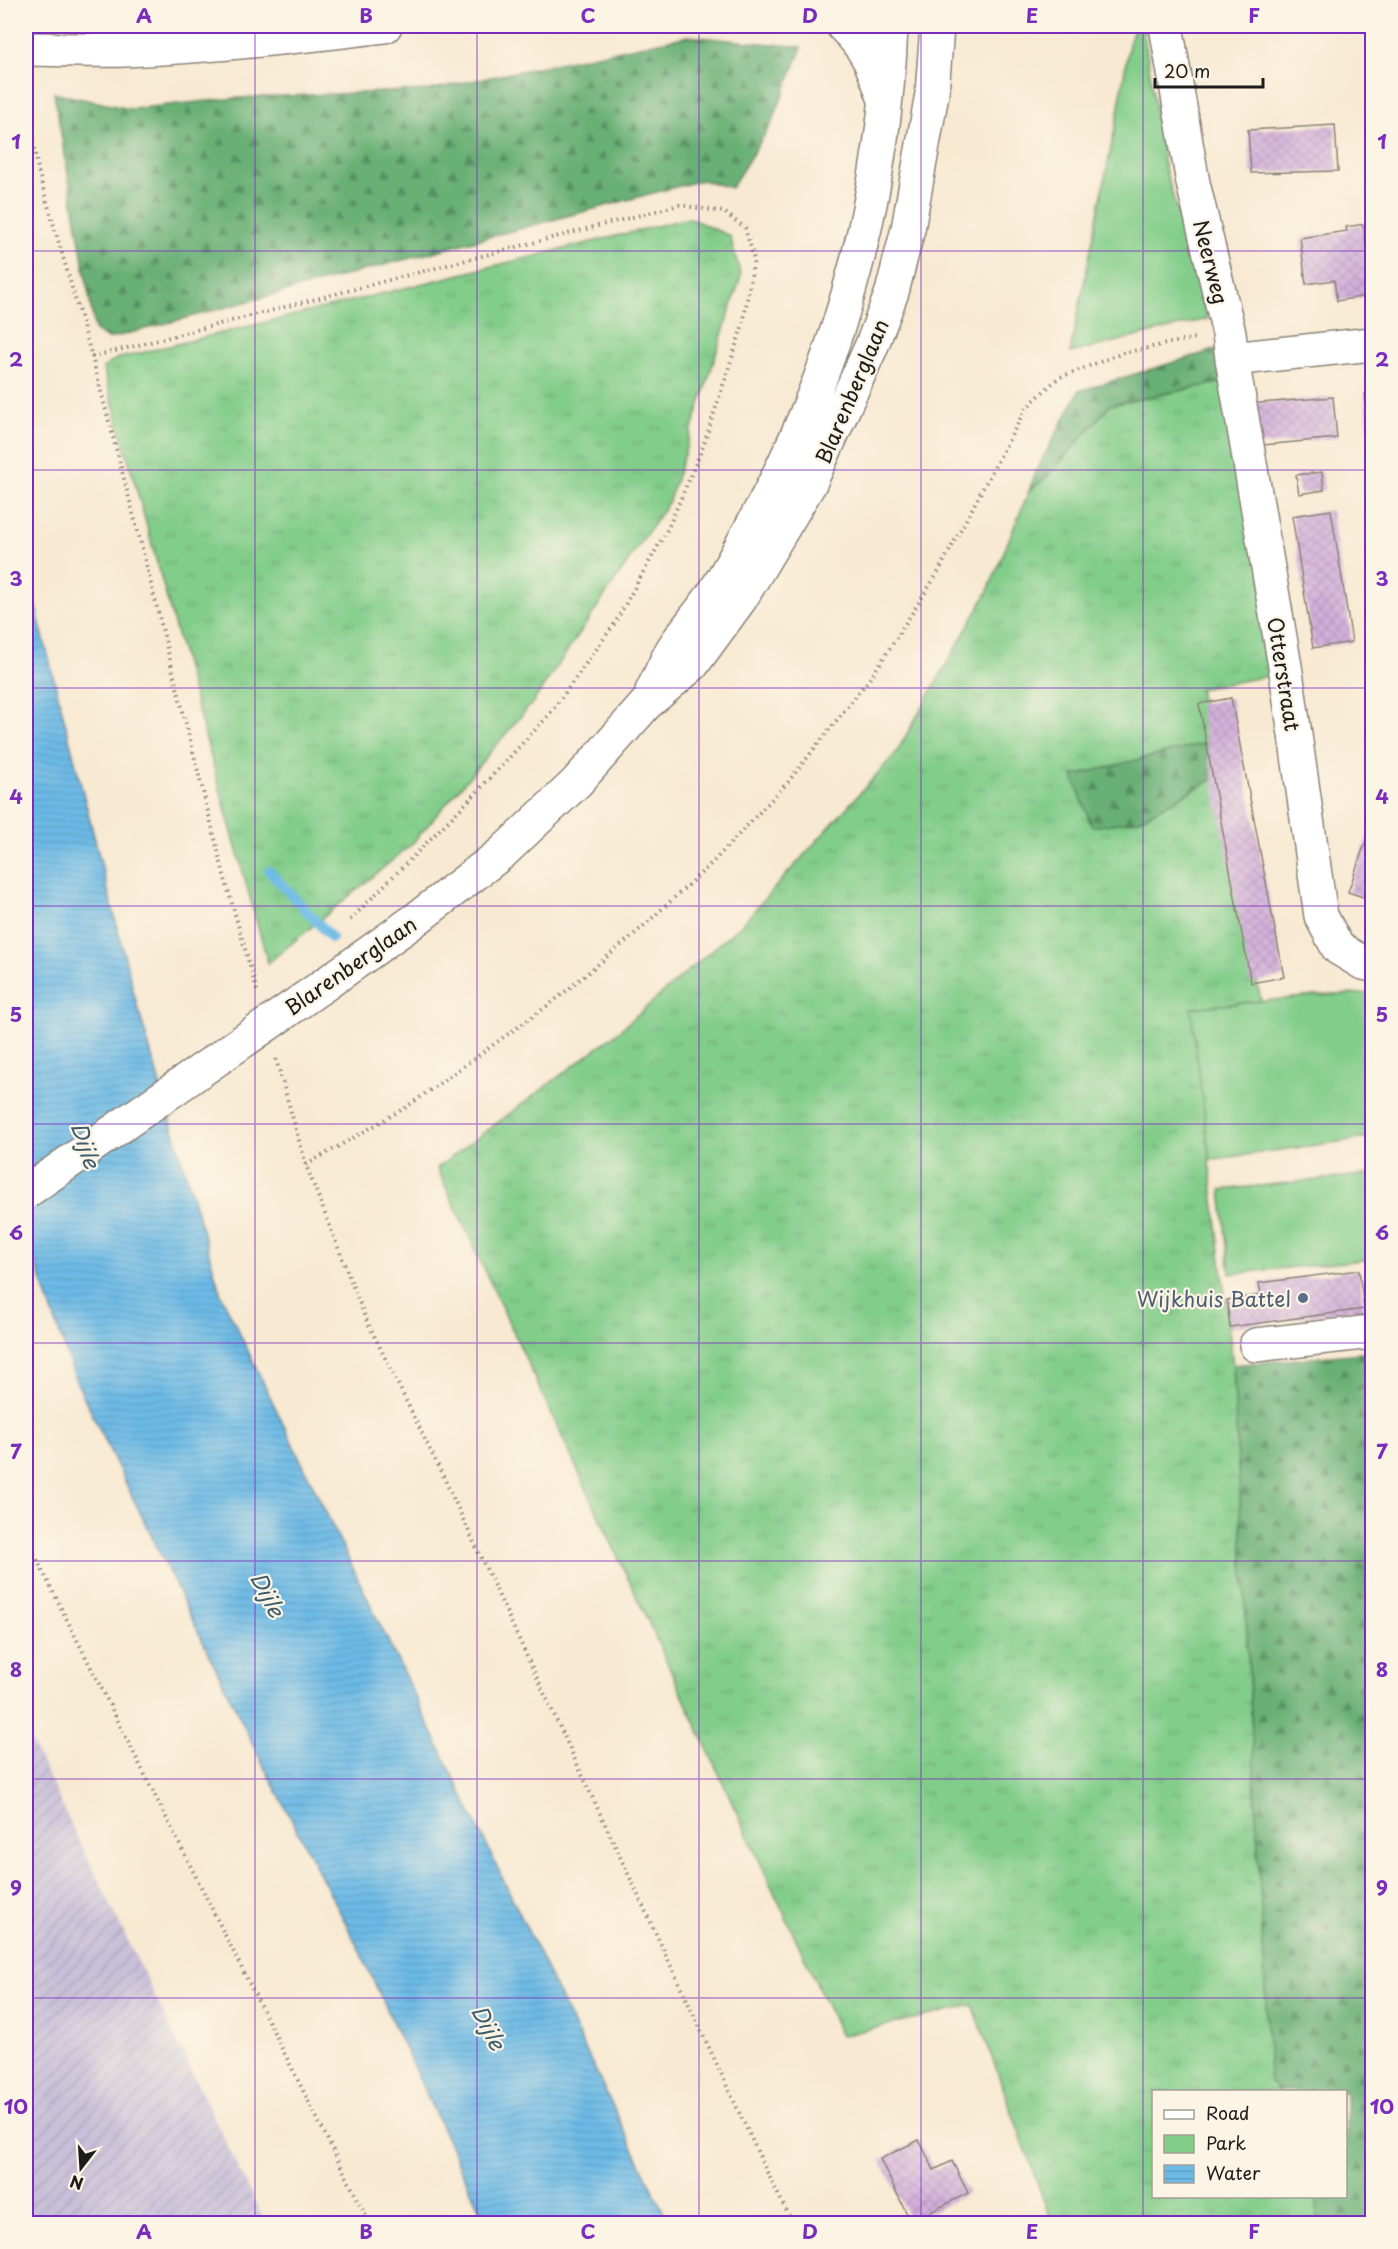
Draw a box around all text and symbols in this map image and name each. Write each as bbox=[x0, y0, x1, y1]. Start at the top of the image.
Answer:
text: A bbox=[136, 0, 152, 30]
text: B bbox=[359, 0, 373, 30]
text: C bbox=[580, 0, 596, 30]
text: D bbox=[802, 0, 818, 30]
text: E bbox=[1026, 0, 1038, 30]
text: F bbox=[1248, 0, 1260, 30]
scale bar bbox=[1155, 51, 1263, 89]
text: 20 m bbox=[1164, 57, 1210, 84]
text: 1 bbox=[11, 126, 21, 156]
text: 1 bbox=[1377, 126, 1387, 156]
street label: Neerweg bbox=[1186, 216, 1238, 308]
street label: Blarenberglaan bbox=[806, 314, 896, 468]
text: 2 bbox=[9, 344, 23, 374]
text: 2 bbox=[1375, 344, 1389, 374]
text: 3 bbox=[9, 563, 23, 593]
text: 3 bbox=[1375, 563, 1389, 593]
street label: Otterstraat bbox=[1260, 615, 1310, 733]
text: 4 bbox=[9, 781, 23, 811]
text: 4 bbox=[1375, 781, 1389, 811]
street label: Blarenberglaan bbox=[277, 908, 423, 1022]
text: 5 bbox=[10, 999, 22, 1029]
text: 5 bbox=[1376, 999, 1388, 1029]
water label: Dijle bbox=[64, 1117, 110, 1173]
text: 6 bbox=[9, 1217, 23, 1247]
text: 6 bbox=[1375, 1217, 1389, 1247]
place label: Wijkhuis Battel bbox=[1137, 1282, 1291, 1314]
marker: Wijkhuis Battel bbox=[1296, 1291, 1310, 1305]
text: 7 bbox=[10, 1436, 22, 1466]
text: 7 bbox=[1376, 1436, 1388, 1466]
water label: Dijle bbox=[244, 1566, 295, 1623]
text: 8 bbox=[10, 1654, 22, 1684]
text: 8 bbox=[1376, 1654, 1388, 1684]
text: 9 bbox=[10, 1872, 22, 1902]
text: 9 bbox=[1376, 1872, 1388, 1902]
water label: Dijle bbox=[465, 1999, 516, 2056]
legend bbox=[1152, 2090, 1347, 2198]
text: 10 bbox=[4, 2091, 28, 2121]
text: 10 bbox=[1370, 2091, 1394, 2121]
text: Road bbox=[1206, 2099, 1250, 2126]
text: Park bbox=[1206, 2129, 1246, 2156]
north arrow bbox=[51, 2138, 111, 2198]
text: Water bbox=[1206, 2159, 1261, 2186]
text: N bbox=[67, 2170, 86, 2197]
text: A bbox=[136, 2216, 152, 2246]
text: B bbox=[359, 2216, 373, 2246]
text: C bbox=[580, 2216, 596, 2246]
text: D bbox=[802, 2216, 818, 2246]
text: E bbox=[1026, 2216, 1038, 2246]
text: F bbox=[1248, 2216, 1260, 2246]

